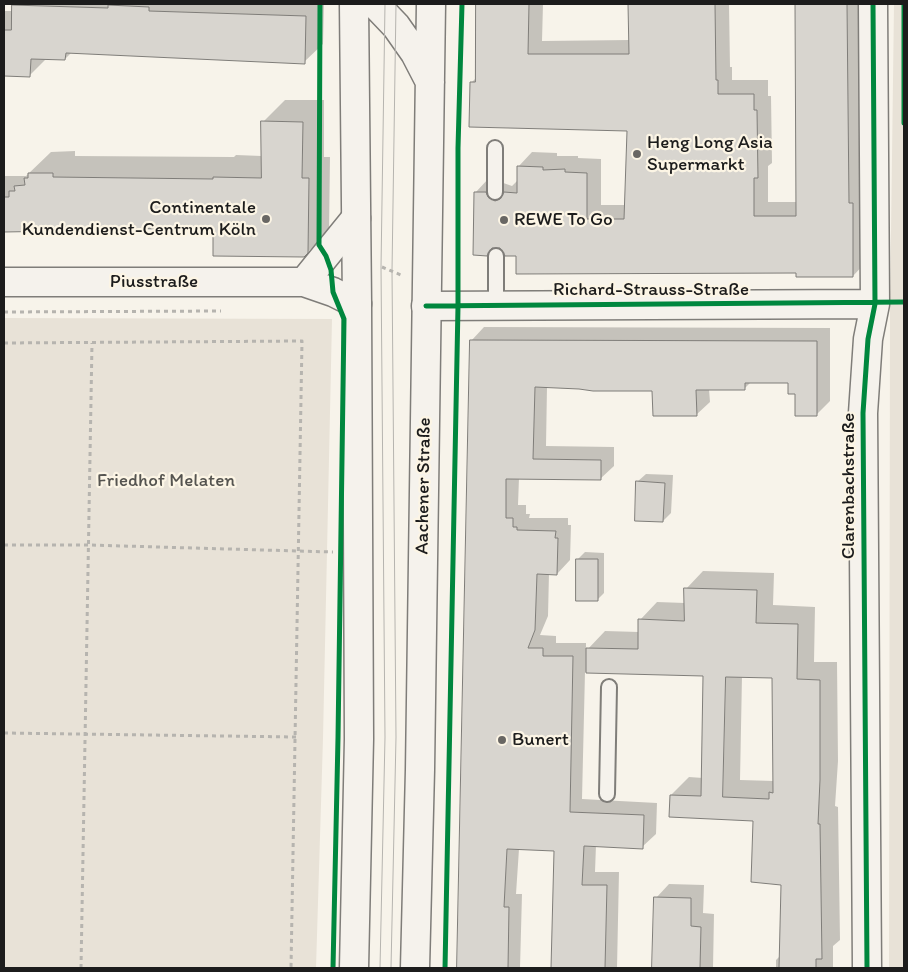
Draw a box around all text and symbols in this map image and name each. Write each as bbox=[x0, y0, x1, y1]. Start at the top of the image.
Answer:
place label: Heng Long Asia Supermarkt bbox=[647, 132, 773, 176]
marker: Heng Long Asia Supermarkt bbox=[631, 148, 643, 160]
place label: Continentale Kundendienst-Centrum Köln bbox=[22, 197, 256, 241]
place label: REWE To Go bbox=[514, 209, 613, 231]
marker: Continentale Kundendienst-Centrum Köln bbox=[260, 213, 272, 225]
marker: REWE To Go bbox=[498, 214, 510, 226]
street label: Piusstraße bbox=[110, 271, 198, 293]
street label: Richard-Strauss-Straße bbox=[553, 279, 749, 301]
street label: Clarenbachstraße bbox=[838, 413, 860, 559]
street label: Aachener Straße bbox=[411, 417, 437, 555]
park label: Friedhof Melaten bbox=[97, 470, 235, 492]
place label: Bunert bbox=[512, 729, 569, 751]
marker: Bunert bbox=[496, 734, 508, 746]

